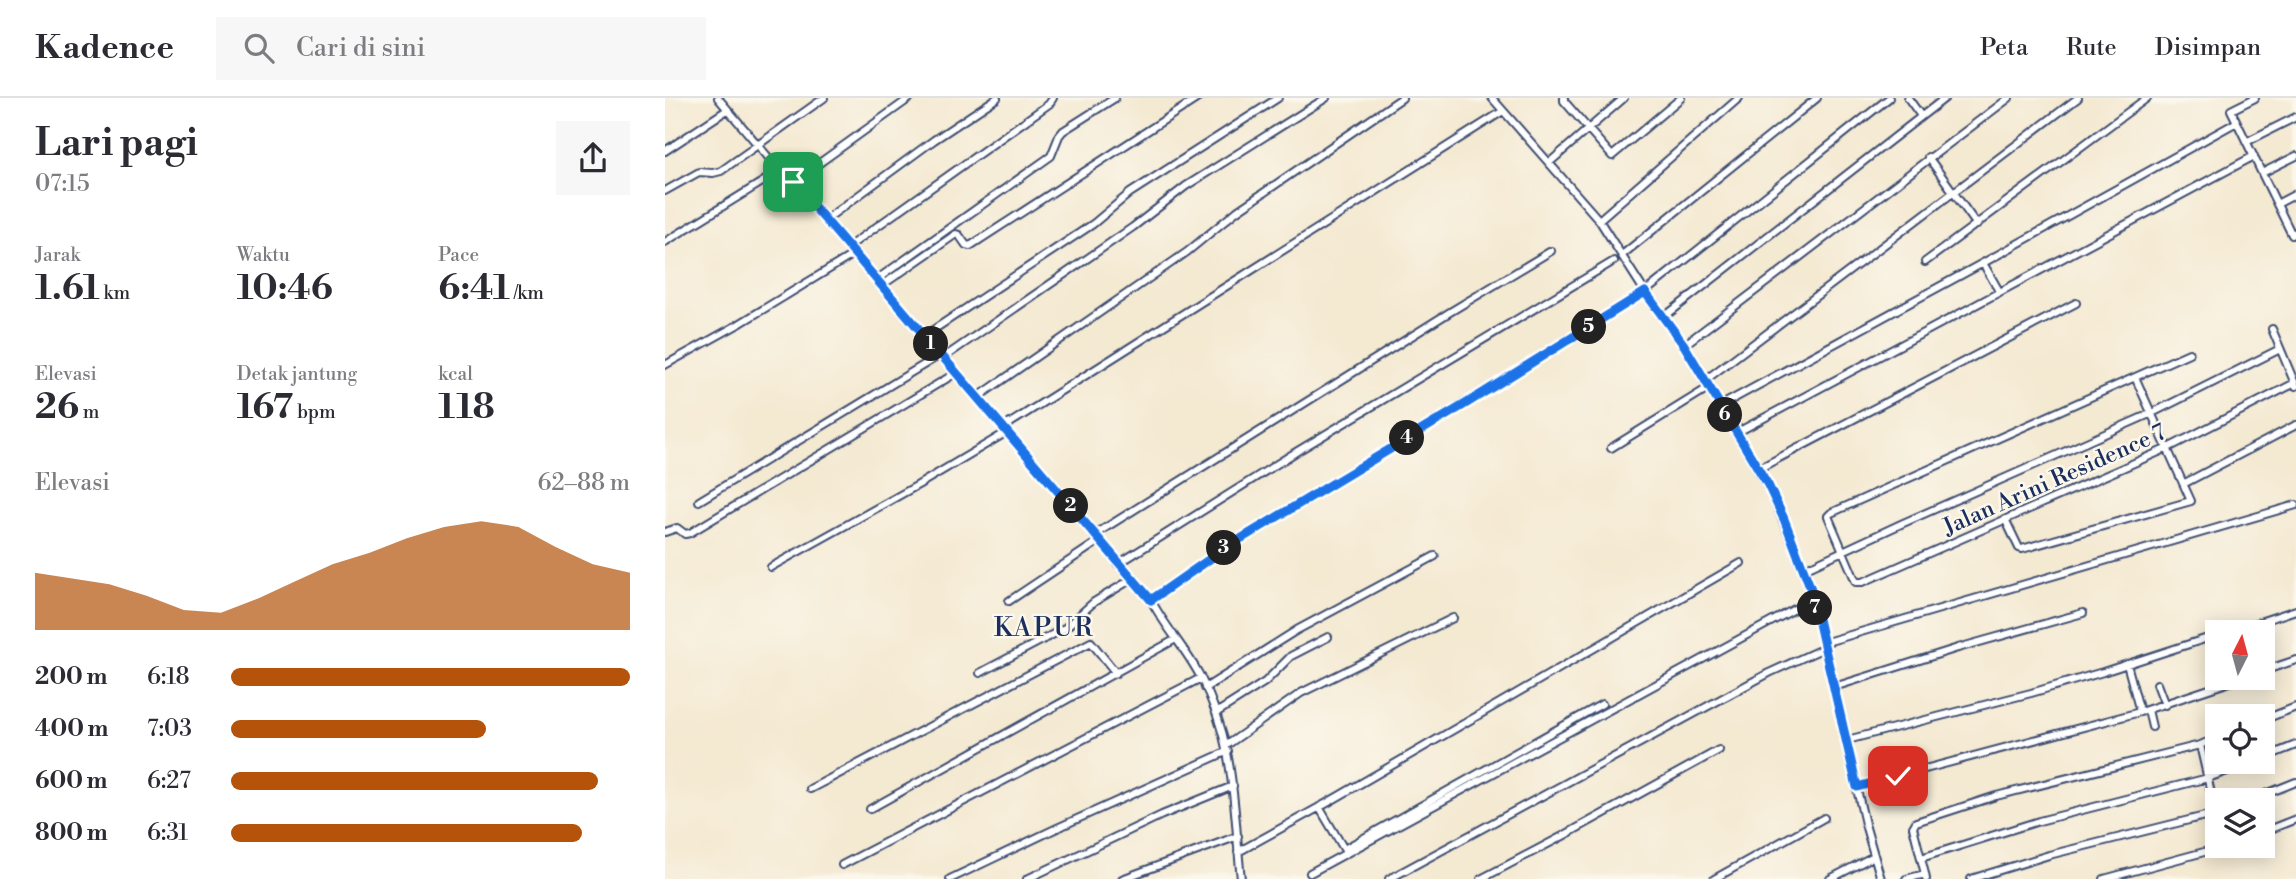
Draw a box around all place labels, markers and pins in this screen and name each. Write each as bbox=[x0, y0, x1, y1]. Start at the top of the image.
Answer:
pin bbox=[763, 152, 823, 212]
pin: 5 bbox=[1571, 310, 1607, 344]
pin: 1 bbox=[913, 327, 949, 362]
pin: 6 bbox=[1707, 398, 1743, 432]
pin: 4 bbox=[1389, 420, 1425, 456]
pin: 2 bbox=[1053, 488, 1089, 524]
pin: 3 bbox=[1207, 531, 1241, 566]
pin: 7 bbox=[1797, 590, 1833, 626]
pin bbox=[1868, 746, 1928, 806]

